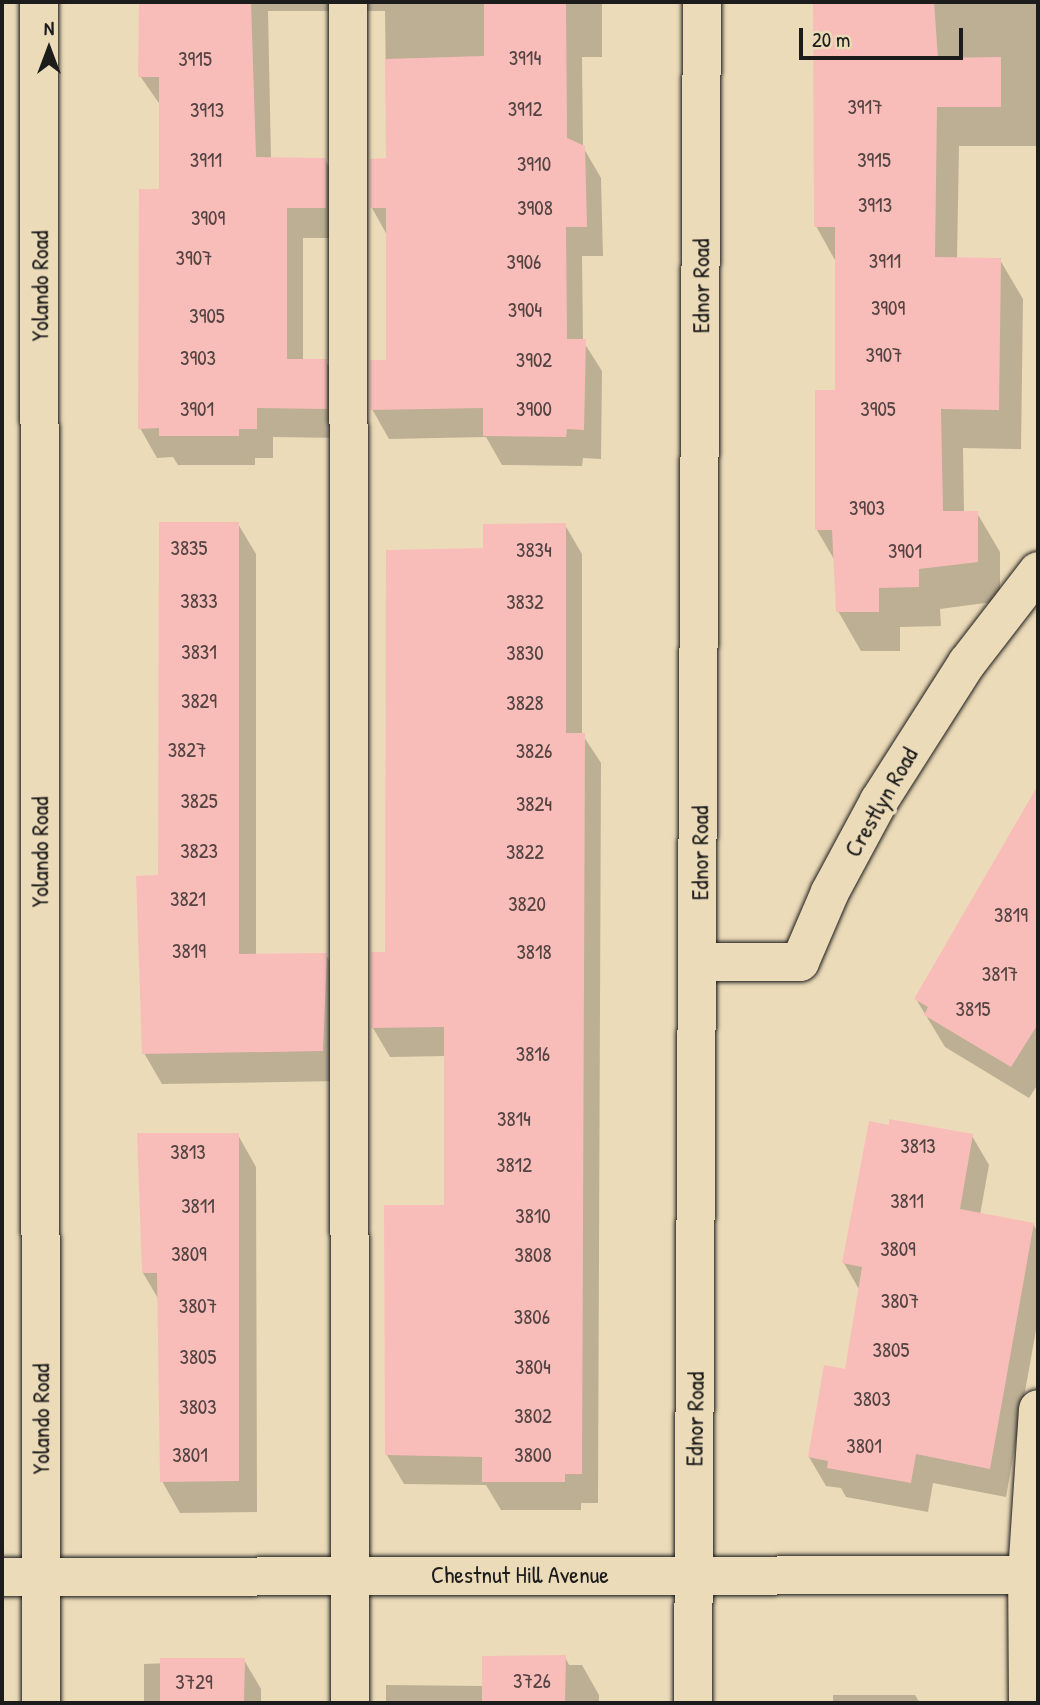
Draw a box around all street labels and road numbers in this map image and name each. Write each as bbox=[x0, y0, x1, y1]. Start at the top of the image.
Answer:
street label: Yolando Road bbox=[26, 231, 54, 341]
street label: Ednor Road bbox=[687, 239, 715, 333]
street label: Crestlyn Road bbox=[838, 742, 924, 862]
street label: Yolando Road bbox=[26, 797, 54, 907]
street label: Ednor Road bbox=[686, 806, 714, 900]
street label: Yolando Road bbox=[27, 1364, 55, 1474]
street label: Ednor Road bbox=[680, 1371, 710, 1467]
street label: Chestnut Hill Avenue bbox=[431, 1561, 609, 1589]

